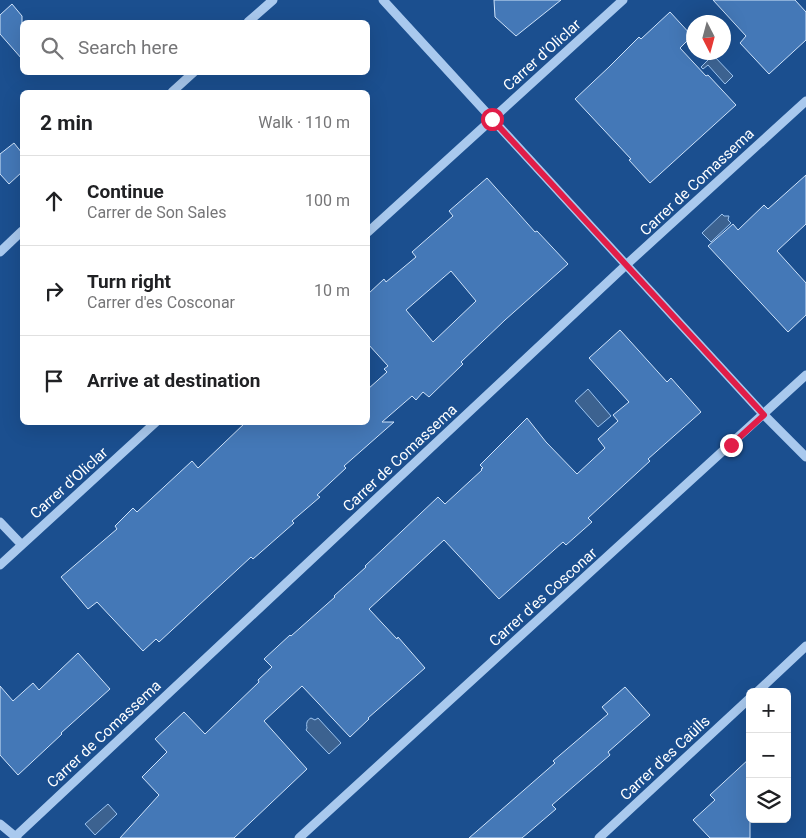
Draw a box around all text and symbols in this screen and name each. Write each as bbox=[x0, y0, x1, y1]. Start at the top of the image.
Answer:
street label: Carrer d'Oliclar bbox=[500, 15, 584, 95]
north arrow bbox=[686, 15, 731, 60]
search box bbox=[20, 20, 370, 75]
icon: search bbox=[38, 34, 66, 62]
text: Search here bbox=[78, 36, 178, 59]
route start bbox=[481, 108, 504, 131]
text: 2 min bbox=[40, 111, 93, 135]
text: Walk · 110 m bbox=[258, 113, 350, 132]
street label: Carrer de Comassema bbox=[636, 125, 758, 239]
text: Continue bbox=[87, 180, 164, 203]
icon: ahead bbox=[40, 187, 68, 215]
text: 100 m bbox=[305, 191, 350, 210]
text: Carrer de Son Sales bbox=[87, 203, 226, 222]
text: Turn right bbox=[87, 270, 171, 293]
icon: right bbox=[40, 277, 68, 305]
text: 10 m bbox=[314, 281, 350, 300]
text: Carrer d'es Cosconar bbox=[87, 293, 235, 312]
icon: arrive bbox=[40, 367, 68, 395]
text: Arrive at destination bbox=[87, 369, 260, 392]
street label: Carrer de Comassema bbox=[339, 401, 461, 515]
route end bbox=[720, 434, 743, 457]
street label: Carrer d'Oliclar bbox=[27, 443, 111, 523]
street label: Carrer d'es Cosconar bbox=[485, 544, 601, 650]
street label: Carrer de Comassema bbox=[43, 677, 165, 791]
map controls bbox=[746, 688, 791, 823]
button: + bbox=[746, 688, 791, 733]
street label: Carrer d'es Caülls bbox=[616, 712, 714, 804]
button: − bbox=[746, 733, 791, 778]
button: layers bbox=[746, 778, 791, 823]

